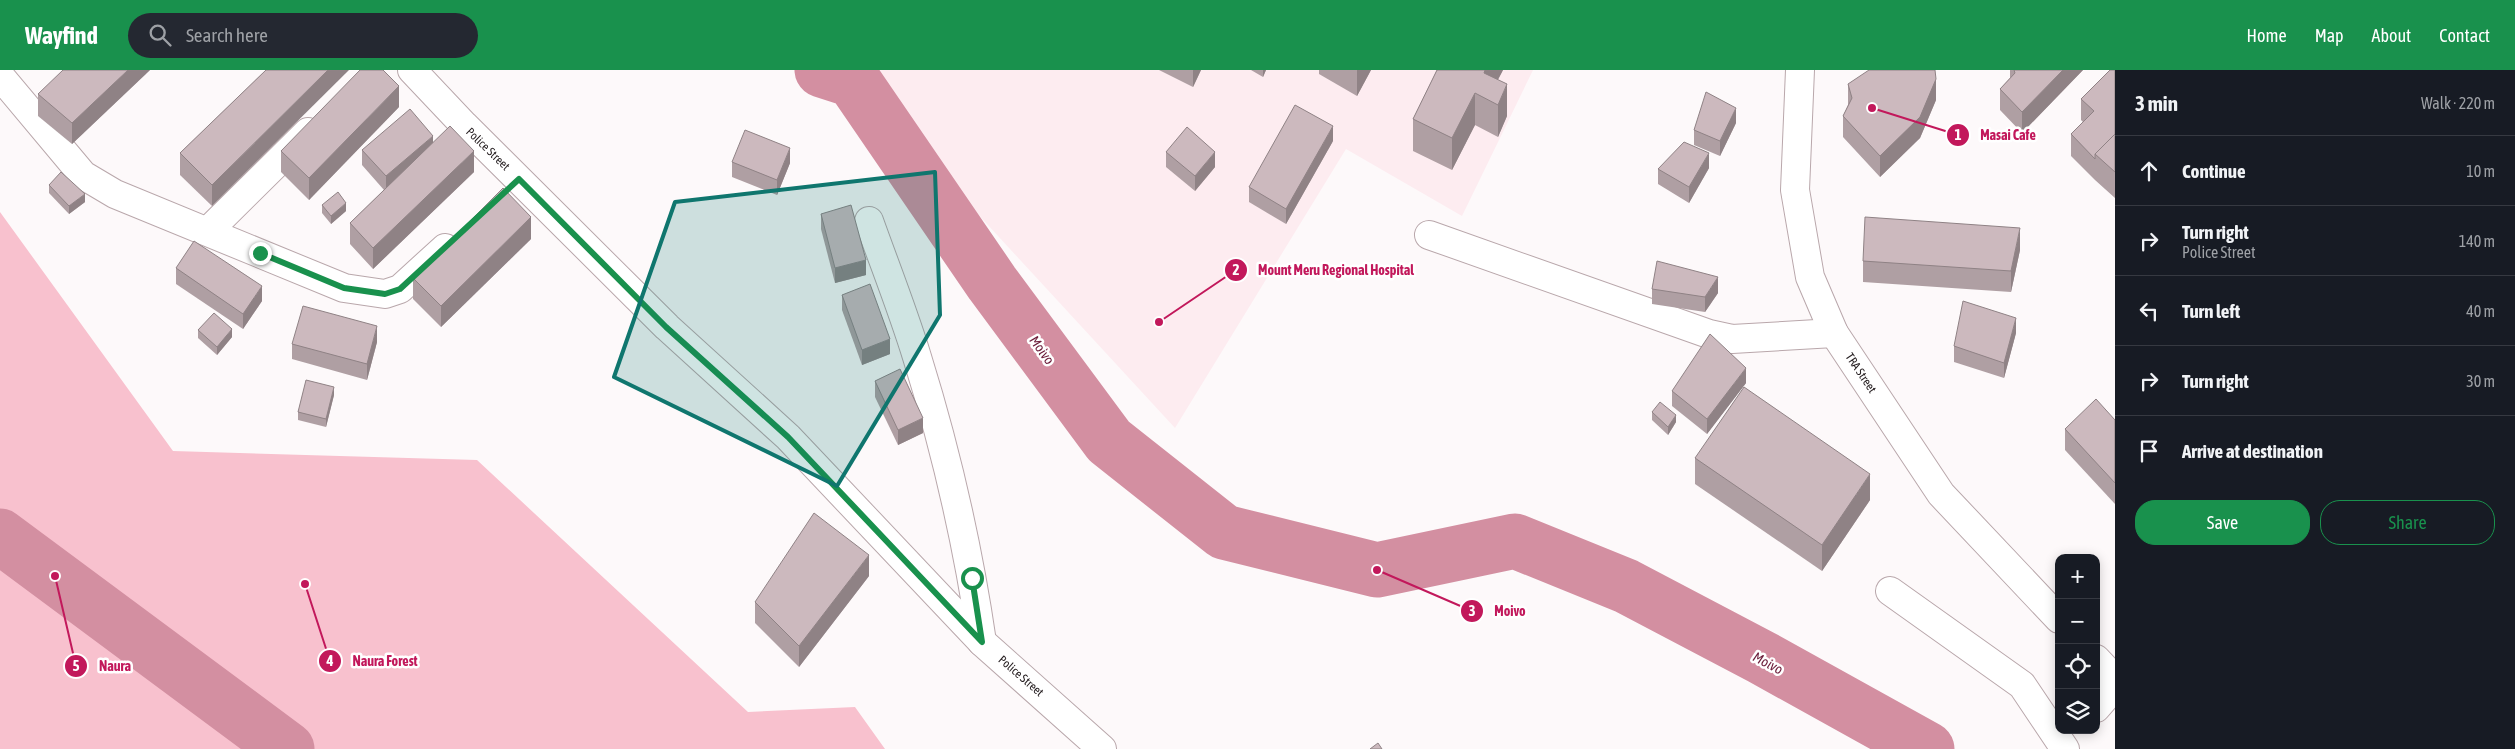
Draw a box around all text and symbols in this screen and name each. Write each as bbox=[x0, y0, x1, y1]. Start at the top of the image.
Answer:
search box bbox=[128, 13, 478, 58]
icon: search bbox=[146, 21, 174, 49]
text: Wayfind bbox=[25, 22, 98, 49]
text: Search here bbox=[186, 24, 268, 46]
text: Home bbox=[2247, 25, 2287, 46]
text: Map bbox=[2315, 25, 2344, 46]
text: About bbox=[2372, 25, 2411, 46]
text: Contact bbox=[2439, 25, 2490, 46]
text: 3 min bbox=[2135, 91, 2178, 115]
text: Walk · 220 m bbox=[2421, 94, 2495, 112]
callout: Masai Cafe bbox=[1945, 120, 2046, 149]
street label: Police Street bbox=[463, 125, 513, 174]
text: 1 bbox=[1954, 126, 1962, 143]
text: Masai Cafe bbox=[1980, 127, 2036, 143]
icon: ahead bbox=[2135, 157, 2163, 185]
text: Continue bbox=[2182, 160, 2246, 182]
text: 10 m bbox=[2466, 162, 2495, 180]
text: Turn right bbox=[2182, 221, 2249, 243]
icon: right bbox=[2135, 227, 2163, 255]
text: 140 m bbox=[2459, 232, 2495, 250]
route end bbox=[249, 242, 272, 265]
text: Police Street bbox=[2182, 243, 2256, 261]
callout: Mount Meru Regional Hospital bbox=[1223, 255, 1424, 284]
text: 2 bbox=[1232, 261, 1240, 278]
text: Mount Meru Regional Hospital bbox=[1258, 262, 1414, 278]
icon: left bbox=[2135, 297, 2163, 325]
text: Turn left bbox=[2182, 300, 2240, 322]
text: 40 m bbox=[2466, 302, 2495, 320]
water label: Moivo bbox=[1026, 333, 1058, 368]
street label: TRA Street bbox=[1843, 350, 1880, 396]
icon: right bbox=[2135, 367, 2163, 395]
text: Turn right bbox=[2182, 370, 2249, 392]
text: 30 m bbox=[2466, 372, 2495, 390]
icon: arrive bbox=[2135, 437, 2163, 465]
text: Arrive at destination bbox=[2182, 440, 2323, 462]
button: Save bbox=[2135, 500, 2310, 545]
button: Share bbox=[2320, 500, 2495, 545]
map controls bbox=[2055, 554, 2100, 734]
button: + bbox=[2055, 554, 2100, 599]
route start bbox=[961, 567, 984, 590]
callout: Moivo bbox=[1459, 596, 1535, 625]
button: − bbox=[2055, 599, 2100, 644]
text: 3 bbox=[1468, 602, 1476, 619]
text: Moivo bbox=[1494, 603, 1526, 619]
button: locate bbox=[2055, 644, 2100, 689]
callout: Naura Forest bbox=[317, 646, 428, 675]
water label: Moivo bbox=[1750, 649, 1786, 678]
callout: Naura bbox=[64, 652, 141, 681]
text: 4 bbox=[325, 652, 334, 669]
text: Naura Forest bbox=[352, 653, 418, 669]
street label: Police Street bbox=[996, 653, 1047, 700]
text: 5 bbox=[72, 657, 80, 674]
text: Naura bbox=[99, 658, 131, 674]
button: layers bbox=[2055, 689, 2100, 734]

